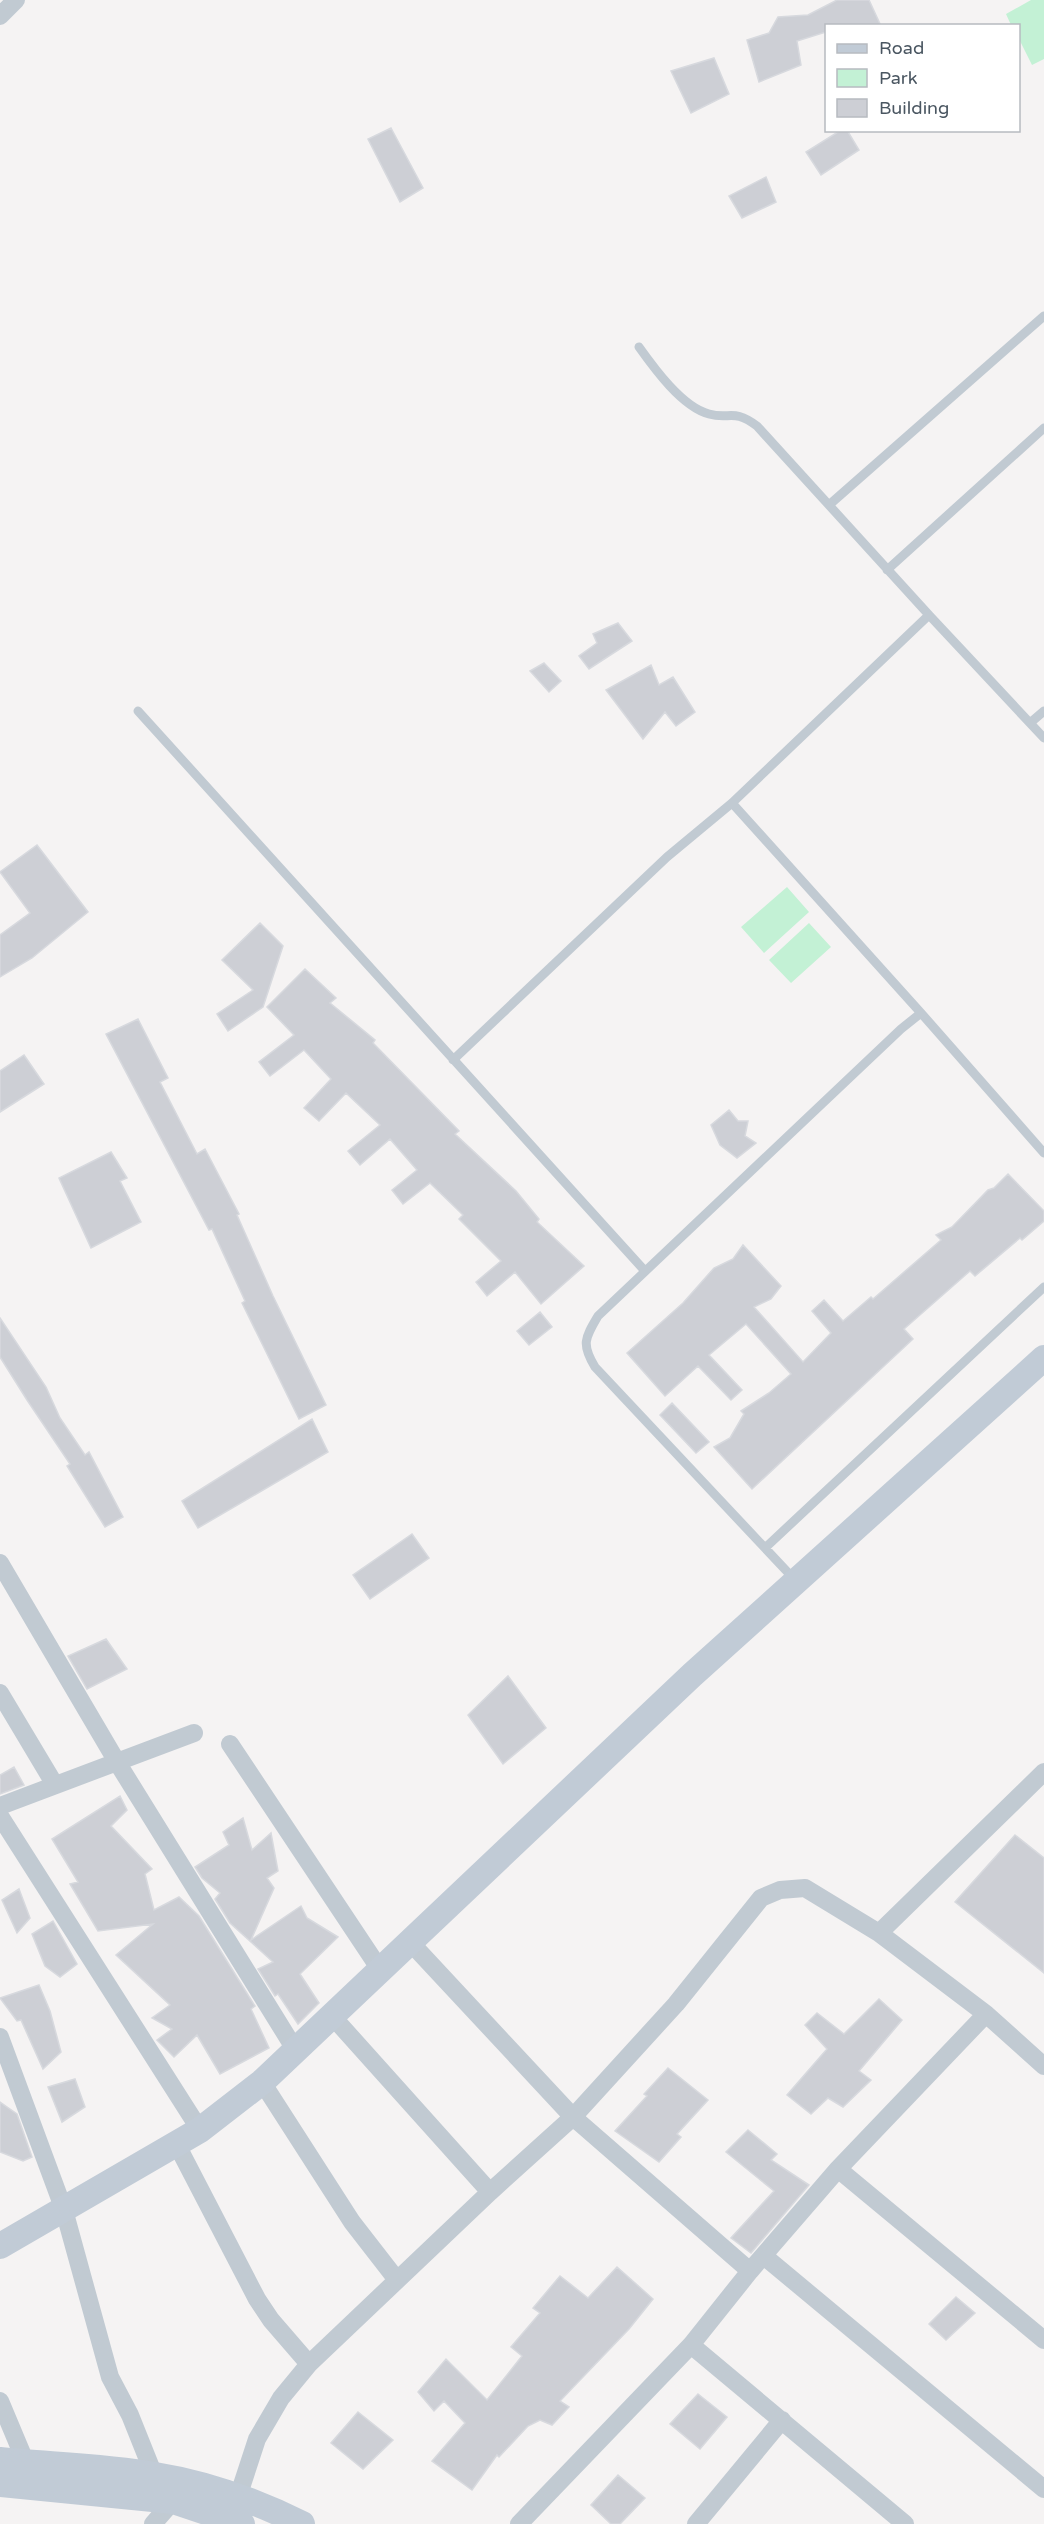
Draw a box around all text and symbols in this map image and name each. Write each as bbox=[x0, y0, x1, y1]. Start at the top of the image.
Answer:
legend bbox=[825, 24, 1020, 132]
text: Road bbox=[879, 37, 924, 59]
text: Park bbox=[879, 67, 918, 89]
text: Building bbox=[879, 97, 949, 119]

